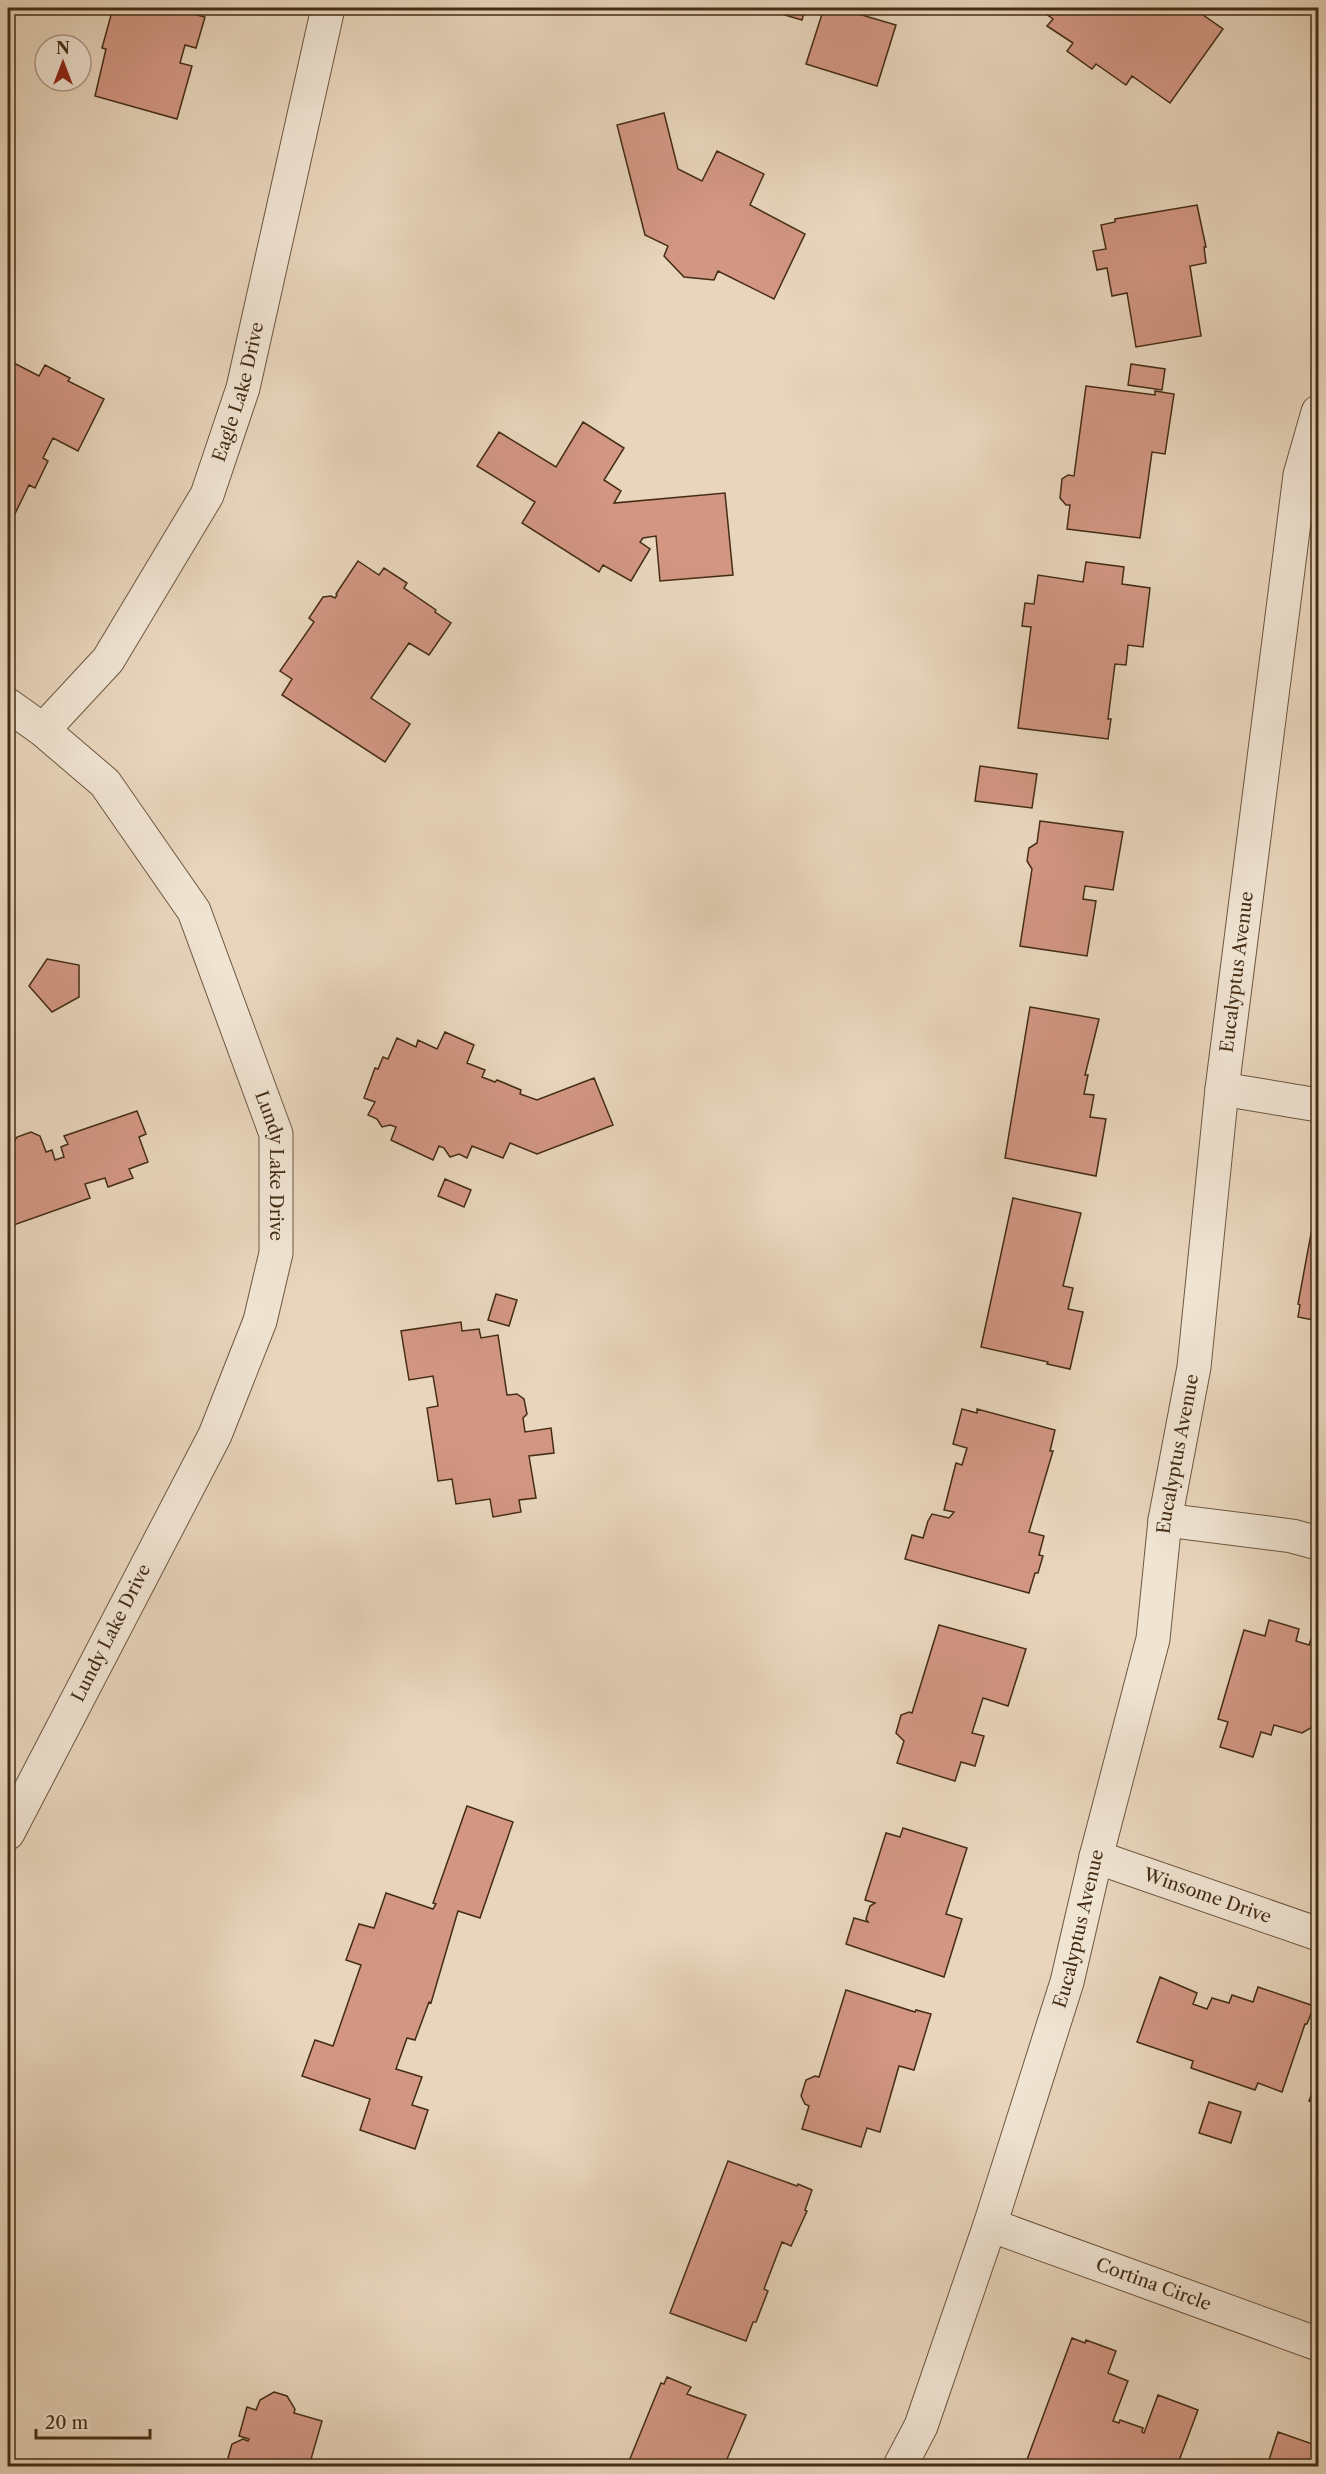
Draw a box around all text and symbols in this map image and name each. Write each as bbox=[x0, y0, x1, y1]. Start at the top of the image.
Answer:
north arrow bbox=[33, 33, 93, 93]
text: N bbox=[56, 38, 70, 58]
street label: Eagle Lake Drive bbox=[208, 320, 268, 465]
street label: Eucalyptus Avenue bbox=[1216, 890, 1258, 1054]
street label: Lundy Lake Drive bbox=[250, 1088, 287, 1241]
street label: Eucalyptus Avenue bbox=[1153, 1372, 1203, 1535]
street label: Lundy Lake Drive bbox=[67, 1560, 155, 1706]
street label: Eucalyptus Avenue bbox=[1048, 1847, 1108, 2011]
street label: Winsome Drive bbox=[1140, 1863, 1274, 1928]
street label: Cortina Circle bbox=[1093, 2253, 1214, 2315]
scale bar bbox=[36, 2402, 150, 2440]
text: 20 m bbox=[45, 2412, 89, 2434]

